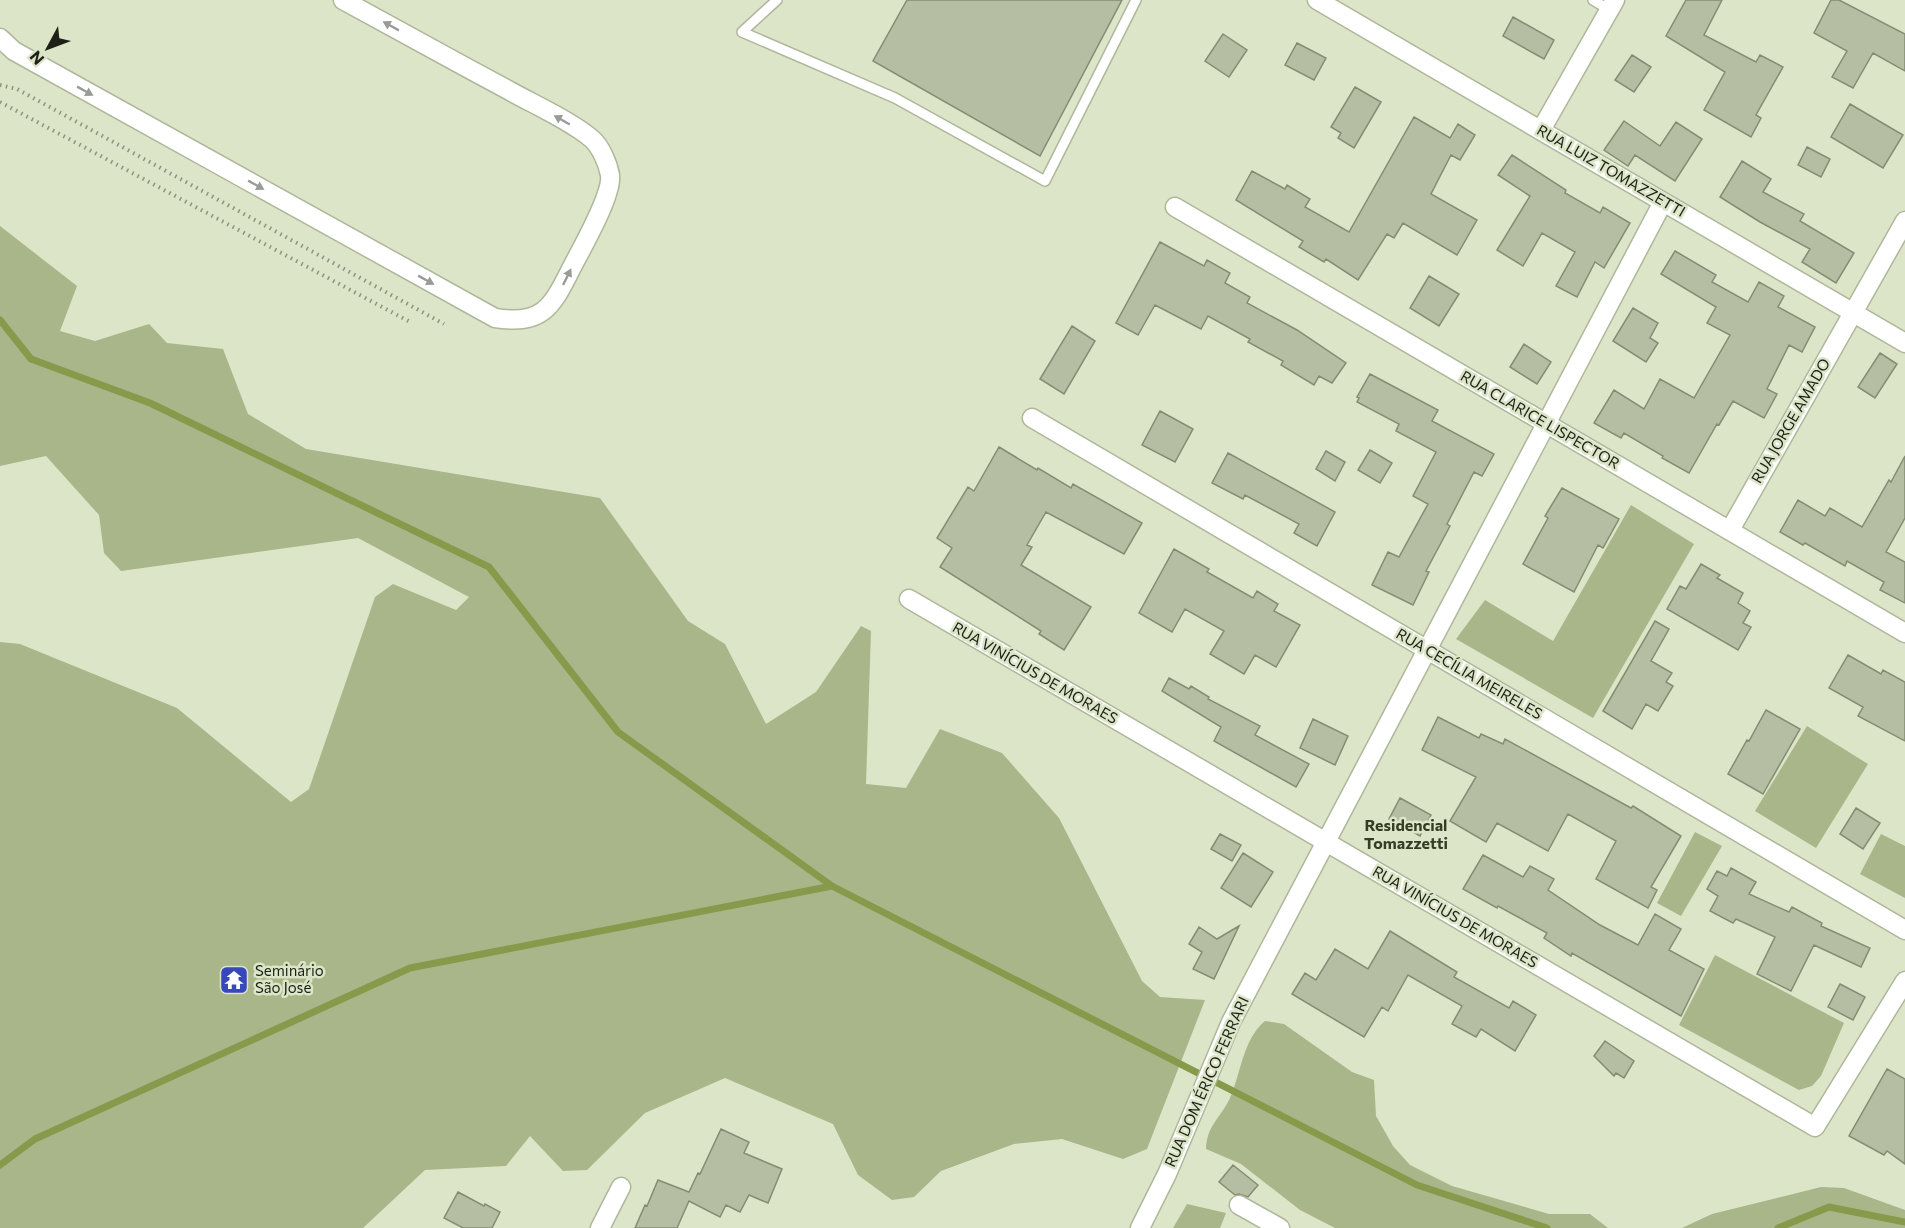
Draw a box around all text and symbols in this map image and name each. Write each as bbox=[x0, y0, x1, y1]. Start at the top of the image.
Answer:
north arrow bbox=[18, 18, 78, 78]
one-way arrow bbox=[382, 21, 399, 31]
text: N bbox=[25, 47, 47, 69]
one-way arrow bbox=[77, 86, 94, 96]
one-way arrow bbox=[553, 116, 570, 126]
street label: RUA LUIZ TOMAZZETTI bbox=[1534, 120, 1689, 220]
one-way arrow bbox=[247, 180, 264, 190]
one-way arrow bbox=[563, 268, 572, 285]
one-way arrow bbox=[418, 274, 435, 284]
street label: RUA JORGE AMADO bbox=[1747, 355, 1833, 486]
street label: RUA CLARICE LISPECTOR bbox=[1458, 366, 1623, 472]
street label: RUA VINÍCIUS DE MORAES bbox=[950, 617, 1122, 727]
street label: RUA CECÍLIA MEIRELES bbox=[1393, 623, 1546, 722]
district label: Residencial Tomazzetti bbox=[1364, 815, 1448, 852]
street label: RUA VINÍCIUS DE MORAES bbox=[1370, 861, 1542, 971]
place label: Seminário São José bbox=[255, 961, 324, 996]
temple icon: Seminário São José bbox=[218, 964, 250, 996]
street label: RUA DOM ÉRICO FERRARI bbox=[1159, 993, 1252, 1170]

